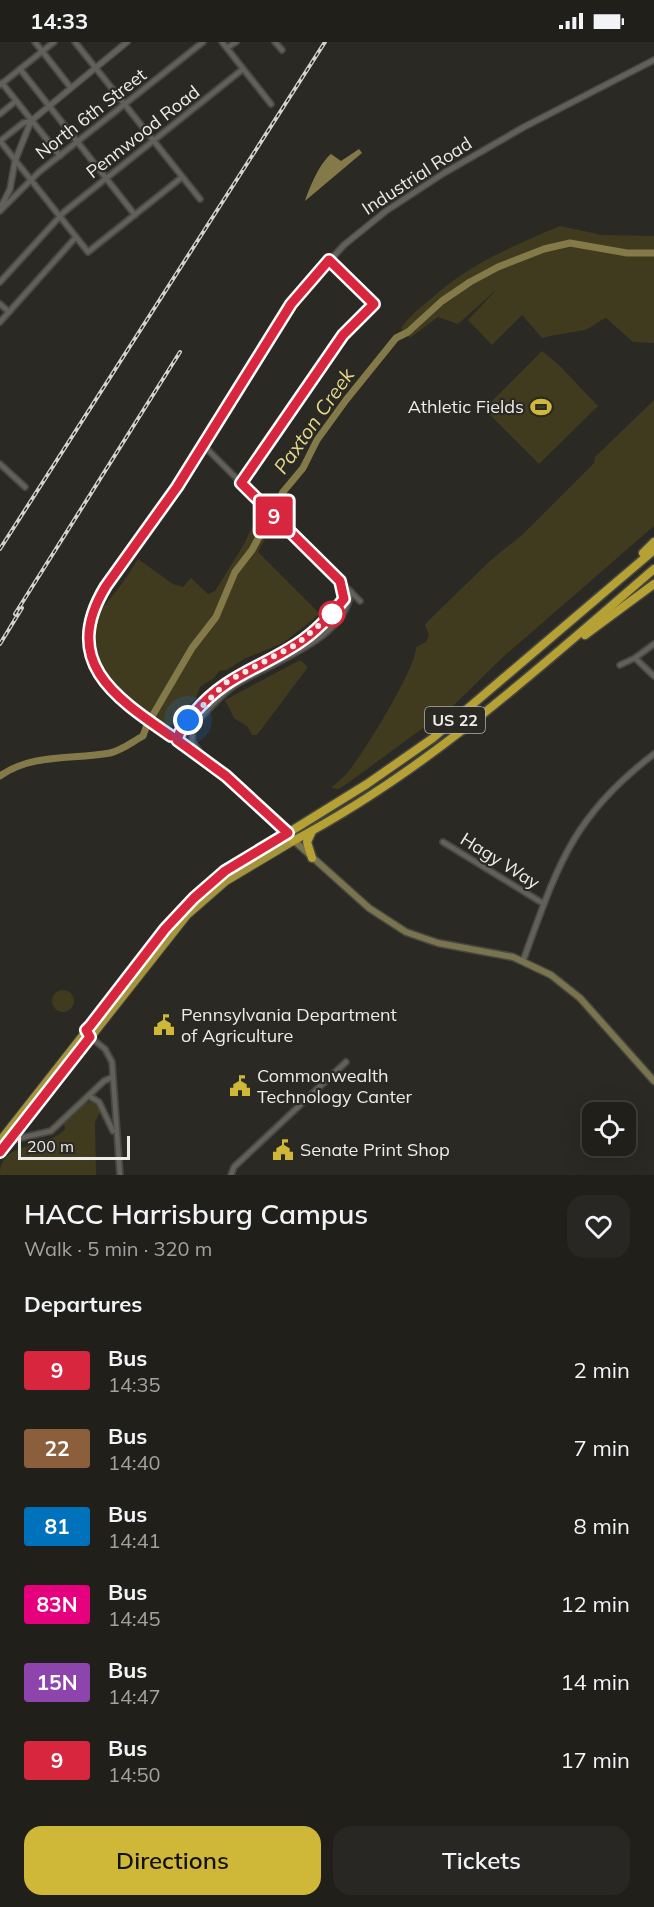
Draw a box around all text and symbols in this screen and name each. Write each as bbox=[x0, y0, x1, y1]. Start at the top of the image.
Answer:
text: 14:33 bbox=[30, 7, 88, 35]
street label: North 6th Street bbox=[31, 63, 151, 164]
street label: Pennwood Road bbox=[81, 80, 204, 183]
street label: Industrial Road bbox=[358, 132, 476, 220]
water label: Paxton Creek bbox=[268, 362, 360, 478]
place label: Athletic Fields bbox=[408, 395, 524, 418]
sports icon: Athletic Fields bbox=[529, 395, 553, 419]
line badge: 9 bbox=[254, 496, 294, 536]
text: 9 bbox=[268, 503, 280, 529]
unlabelled marker bbox=[319, 601, 345, 627]
your location bbox=[173, 705, 203, 735]
road number: US 22 bbox=[425, 707, 485, 733]
street label: Hagy Way bbox=[456, 827, 544, 894]
place label: Pennsylvania Department of Agriculture bbox=[181, 1003, 397, 1047]
public building icon: Pennsylvania Department of Agriculture bbox=[152, 1013, 176, 1037]
place label: Commonwealth Technology Canter bbox=[257, 1064, 413, 1108]
public building icon: Commonwealth Technology Canter bbox=[228, 1074, 252, 1098]
map controls bbox=[582, 1102, 636, 1156]
button: locate bbox=[582, 1102, 636, 1156]
scale bar bbox=[18, 1133, 130, 1160]
text: 200 m bbox=[27, 1136, 74, 1156]
public building icon: Senate Print Shop bbox=[271, 1138, 295, 1162]
place label: Senate Print Shop bbox=[300, 1138, 450, 1161]
button: heart bbox=[567, 1195, 630, 1258]
text: HACC Harrisburg Campus bbox=[24, 1196, 368, 1231]
text: Walk · 5 min · 320 m bbox=[24, 1236, 212, 1261]
text: Departures bbox=[24, 1290, 142, 1318]
text: Bus bbox=[108, 1344, 147, 1372]
text: 2 min bbox=[574, 1356, 630, 1384]
text: 9 bbox=[51, 1357, 63, 1383]
text: 14:35 bbox=[108, 1372, 161, 1397]
text: Bus bbox=[108, 1422, 147, 1450]
text: 7 min bbox=[574, 1434, 630, 1462]
text: 22 bbox=[44, 1435, 70, 1461]
text: 14:40 bbox=[108, 1450, 161, 1475]
text: Bus bbox=[108, 1500, 147, 1528]
text: 8 min bbox=[574, 1512, 630, 1540]
text: 81 bbox=[44, 1513, 70, 1539]
text: 14:41 bbox=[108, 1528, 161, 1553]
text: Bus bbox=[108, 1578, 147, 1606]
text: 12 min bbox=[560, 1590, 630, 1618]
text: 83N bbox=[36, 1591, 78, 1617]
text: 14:45 bbox=[108, 1606, 161, 1631]
text: Bus bbox=[108, 1656, 147, 1684]
text: 14 min bbox=[560, 1668, 630, 1696]
text: 15N bbox=[36, 1669, 78, 1695]
text: 14:47 bbox=[108, 1684, 161, 1709]
text: Bus bbox=[108, 1734, 147, 1762]
text: 17 min bbox=[560, 1746, 630, 1774]
text: 9 bbox=[51, 1747, 63, 1773]
text: 14:50 bbox=[108, 1762, 161, 1787]
button: Directions bbox=[24, 1826, 321, 1895]
button: Tickets bbox=[333, 1826, 630, 1895]

